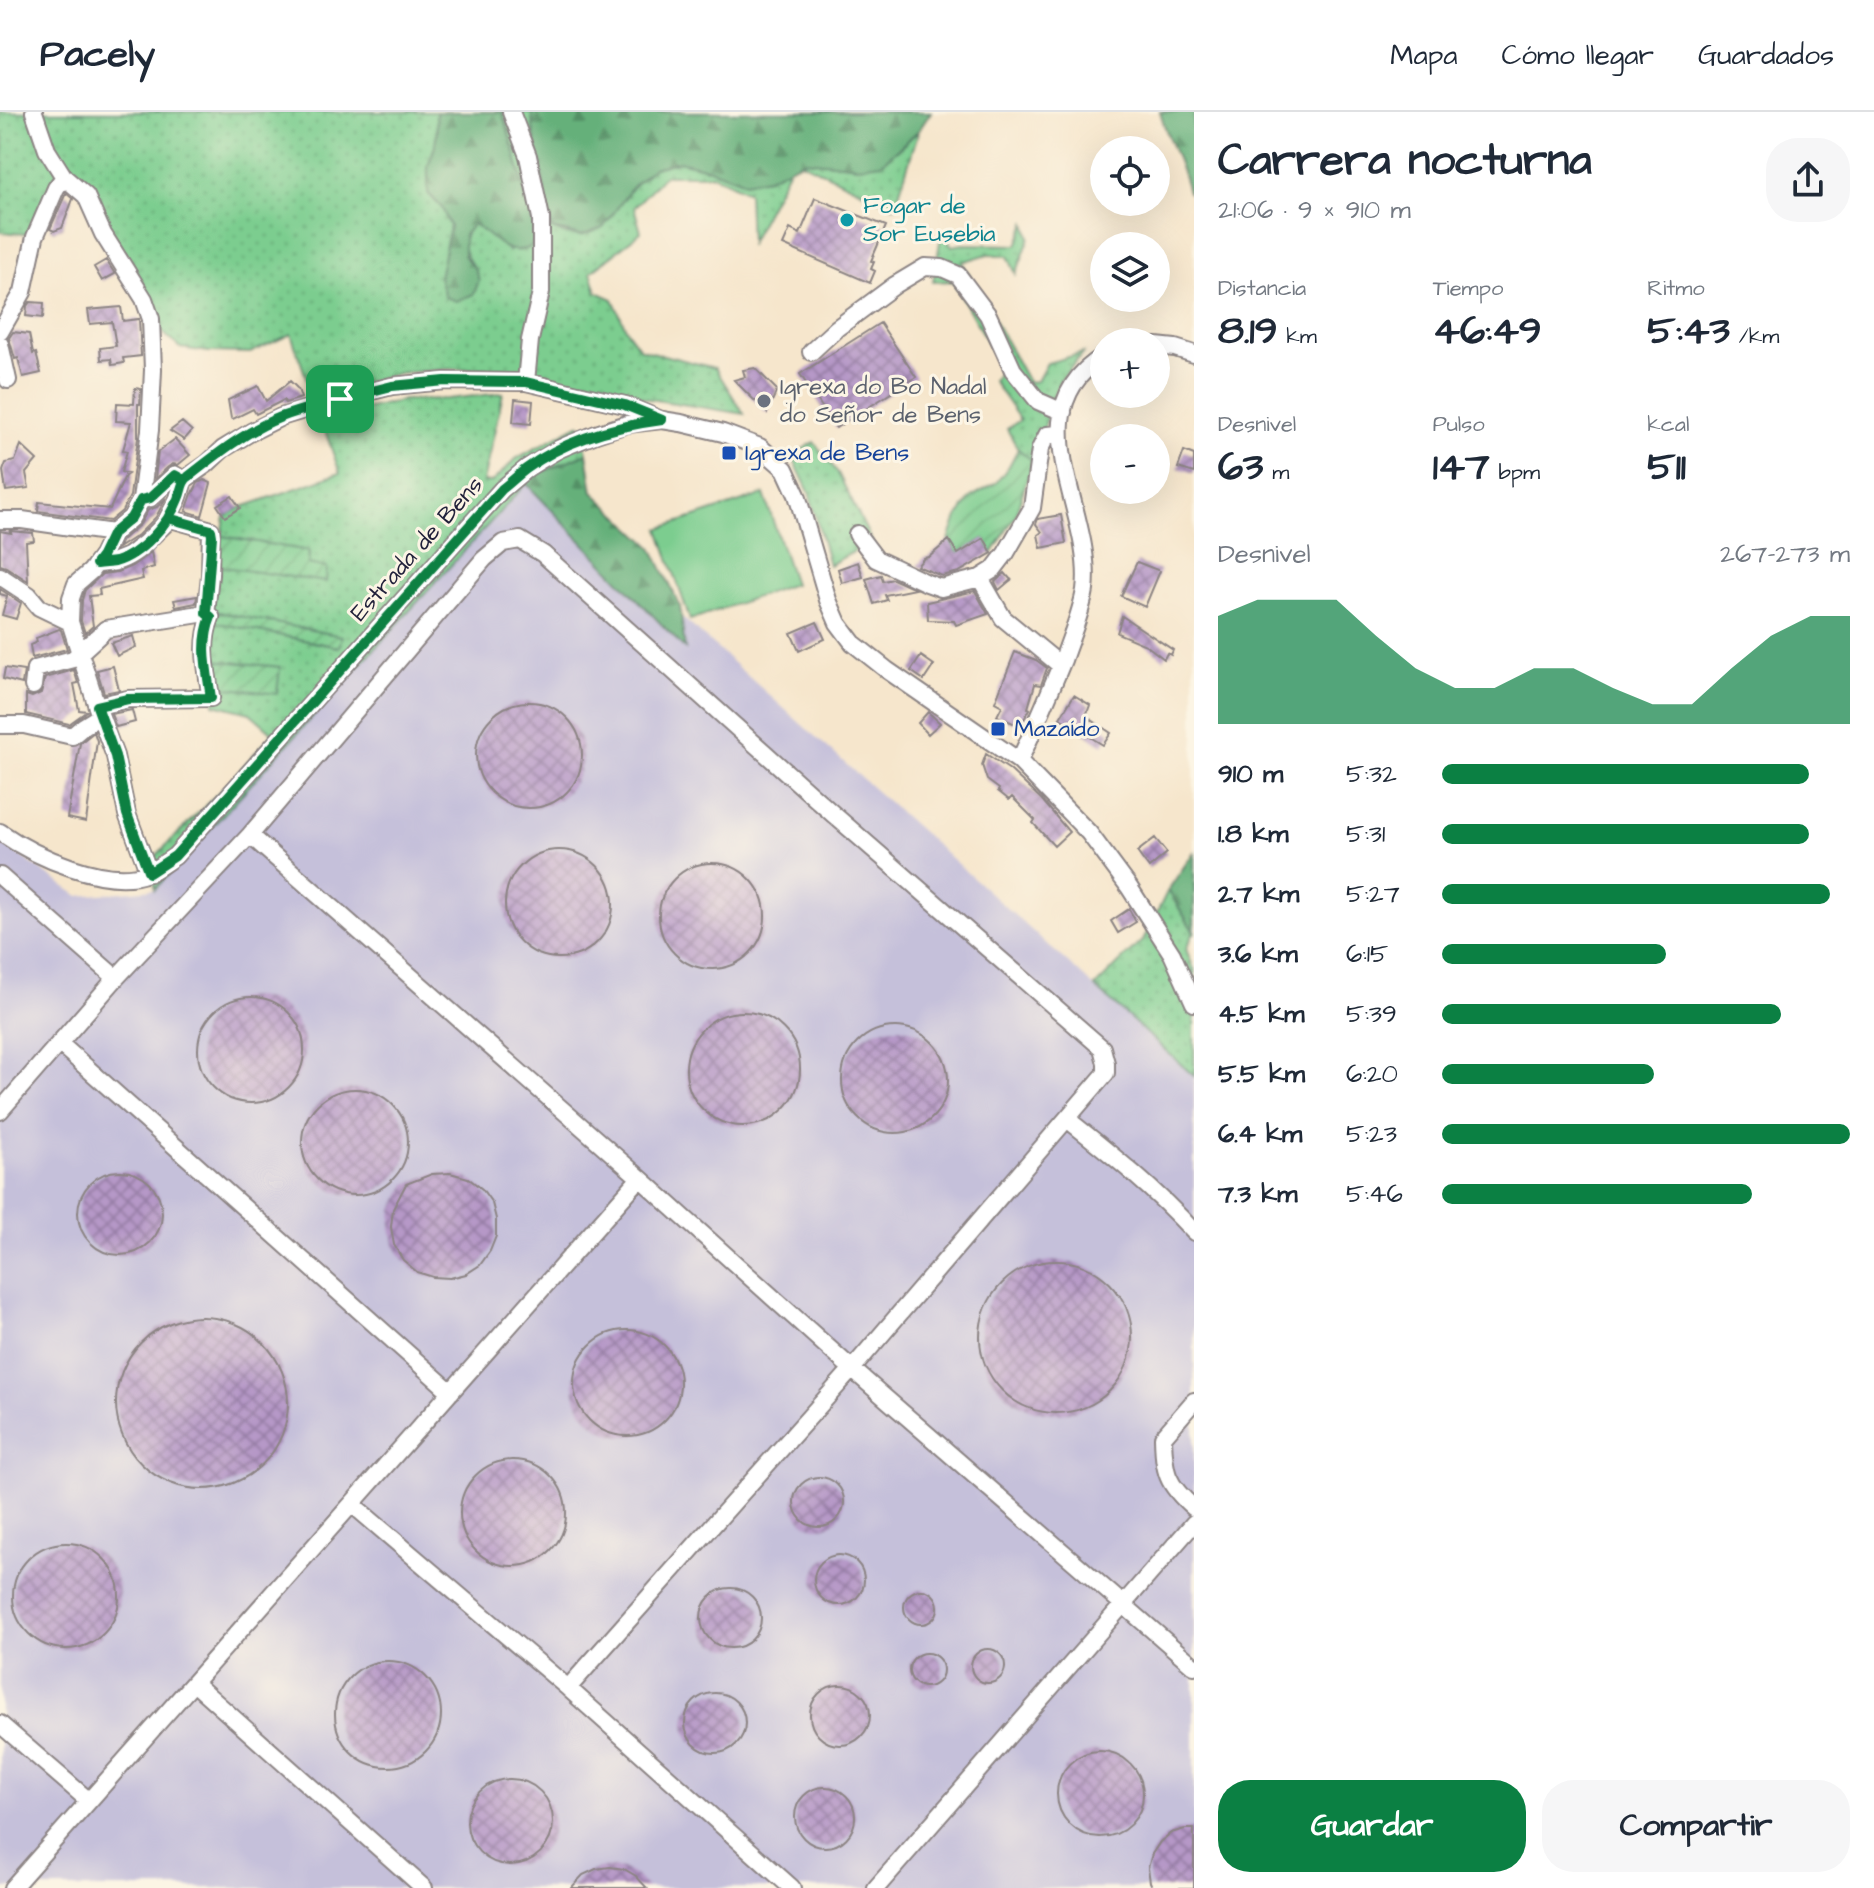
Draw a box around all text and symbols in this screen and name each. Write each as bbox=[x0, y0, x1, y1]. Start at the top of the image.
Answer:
text: Pacely bbox=[40, 29, 155, 81]
text: Mapa bbox=[1390, 36, 1458, 75]
text: Cómo llegar bbox=[1502, 36, 1654, 75]
text: Guardados bbox=[1698, 36, 1834, 75]
text: Carrera nocturna bbox=[1218, 131, 1592, 192]
map controls bbox=[1090, 136, 1170, 504]
button: locate bbox=[1090, 136, 1170, 216]
button: share bbox=[1766, 138, 1850, 222]
place label: Fogar de Sor Eusebia bbox=[863, 189, 996, 251]
text: 21:06 · 9 × 910 m bbox=[1218, 192, 1411, 228]
marker: Fogar de Sor Eusebia bbox=[838, 211, 856, 229]
button: layers bbox=[1090, 232, 1170, 312]
text: Distancia bbox=[1218, 273, 1306, 304]
text: Tiempo bbox=[1433, 273, 1503, 304]
text: Ritmo bbox=[1647, 273, 1705, 304]
text: 8.19 bbox=[1218, 304, 1277, 359]
text: 46:49 bbox=[1433, 304, 1542, 359]
text: 5:43 bbox=[1647, 304, 1730, 359]
text: km bbox=[1277, 321, 1317, 352]
text: /km bbox=[1730, 321, 1779, 352]
button: + bbox=[1090, 328, 1170, 408]
pin bbox=[306, 365, 374, 433]
place label: Igrexa do Bo Nadal do Señor de Bens bbox=[780, 370, 986, 432]
icon: arrive bbox=[318, 377, 362, 421]
marker: Igrexa do Bo Nadal do Señor de Bens bbox=[755, 392, 773, 410]
text: Desnivel bbox=[1218, 409, 1296, 440]
text: Pulso bbox=[1433, 409, 1485, 440]
text: kcal bbox=[1647, 409, 1689, 440]
button: − bbox=[1090, 424, 1170, 504]
place label: Igrexa de Bens bbox=[745, 436, 909, 471]
text: 63 bbox=[1218, 440, 1263, 495]
text: 147 bbox=[1433, 440, 1490, 495]
text: 511 bbox=[1647, 440, 1686, 495]
marker: Igrexa de Bens bbox=[720, 444, 738, 462]
text: m bbox=[1263, 457, 1289, 488]
text: bpm bbox=[1490, 457, 1540, 488]
street label: Estrada de Bens bbox=[343, 469, 491, 629]
text: Desnivel bbox=[1218, 536, 1311, 572]
text: 267–273 m bbox=[1720, 536, 1850, 572]
place label: Mazaído bbox=[1014, 712, 1100, 746]
marker: Mazaído bbox=[989, 720, 1007, 738]
text: 910 m bbox=[1218, 756, 1283, 792]
text: 5:32 bbox=[1346, 756, 1397, 792]
text: 1.8 km bbox=[1218, 816, 1288, 852]
text: 5:31 bbox=[1346, 816, 1385, 852]
text: 2.7 km bbox=[1218, 876, 1299, 912]
text: 5:27 bbox=[1346, 876, 1400, 912]
text: 3.6 km bbox=[1218, 936, 1298, 972]
text: 6:15 bbox=[1346, 936, 1388, 972]
text: 4.5 km bbox=[1218, 996, 1304, 1032]
text: 5:39 bbox=[1346, 996, 1397, 1032]
text: 5.5 km bbox=[1218, 1056, 1305, 1092]
text: 6:20 bbox=[1346, 1056, 1398, 1092]
text: 6.4 km bbox=[1218, 1116, 1302, 1152]
text: 5:23 bbox=[1346, 1116, 1397, 1152]
text: 7.3 km bbox=[1218, 1176, 1298, 1212]
text: 5:46 bbox=[1346, 1176, 1403, 1212]
button: Guardar bbox=[1218, 1780, 1526, 1872]
button: Compartir bbox=[1542, 1780, 1850, 1872]

